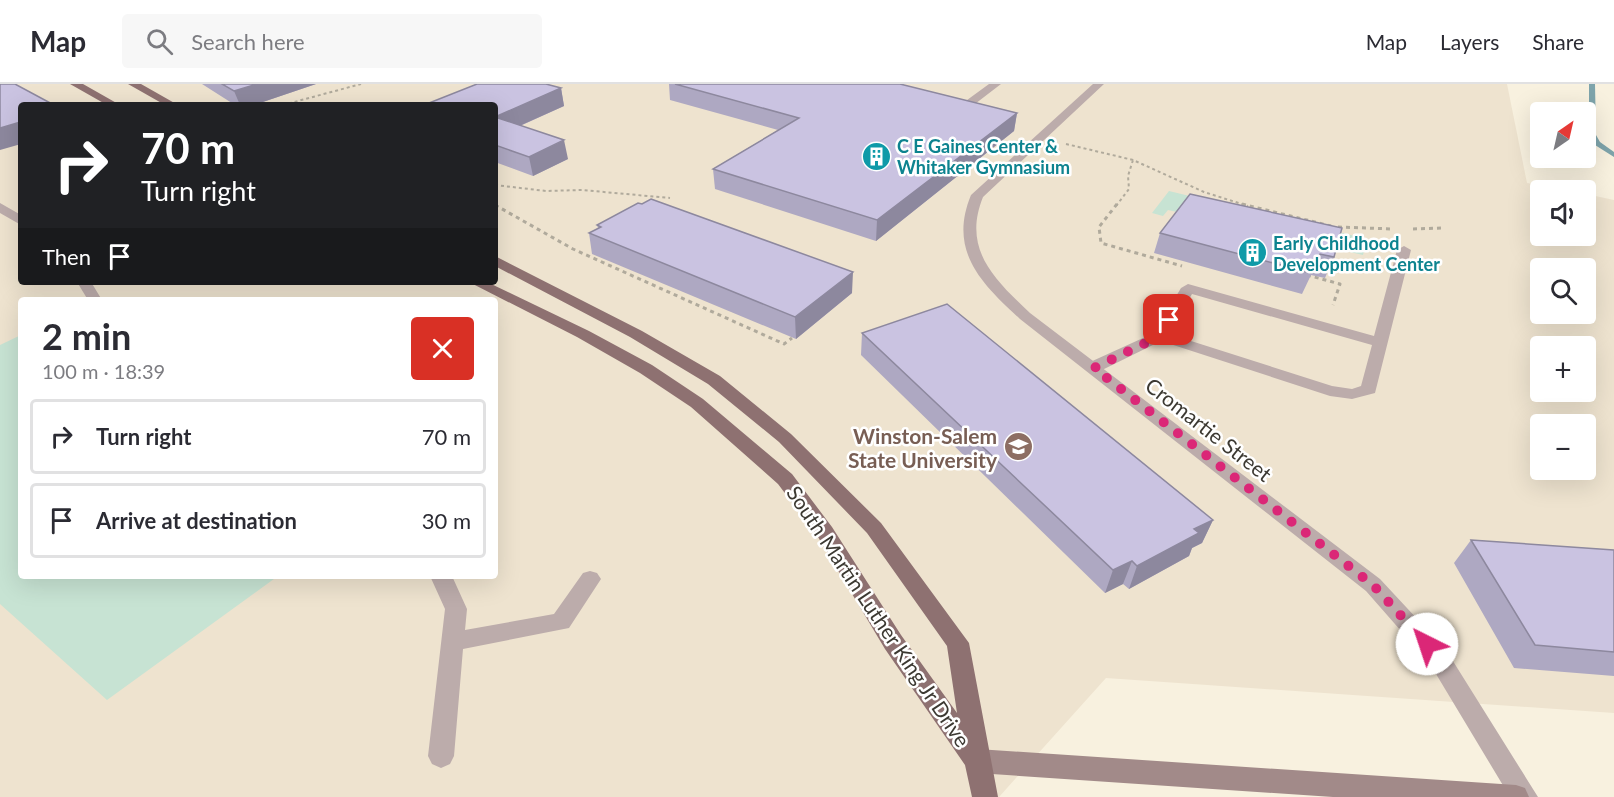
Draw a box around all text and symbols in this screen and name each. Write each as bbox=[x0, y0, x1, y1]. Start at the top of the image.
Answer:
search box bbox=[122, 14, 542, 68]
text: Map bbox=[30, 24, 86, 58]
icon: search bbox=[143, 25, 176, 58]
text: Search here bbox=[191, 28, 305, 55]
text: Map bbox=[1366, 29, 1407, 54]
text: Layers bbox=[1440, 29, 1499, 54]
text: Share bbox=[1532, 29, 1584, 54]
north arrow bbox=[1530, 102, 1596, 168]
map controls bbox=[1530, 102, 1596, 480]
text: 70 m bbox=[141, 123, 235, 173]
icon: right bbox=[42, 126, 120, 204]
place label: C E Gaines Center & Whitaker Gymnasium bbox=[897, 135, 1070, 178]
building icon: C E Gaines Center & Whitaker Gymnasium bbox=[860, 140, 892, 172]
text: Turn right bbox=[141, 174, 256, 207]
button: sound bbox=[1530, 180, 1596, 246]
place label: Early Childhood Development Center bbox=[1273, 232, 1440, 275]
building icon: Early Childhood Development Center bbox=[1236, 237, 1268, 269]
icon: arrive bbox=[103, 240, 136, 273]
text: Then bbox=[42, 243, 91, 270]
button: search bbox=[1530, 258, 1596, 324]
pin bbox=[1143, 294, 1194, 345]
icon: arrive bbox=[1152, 303, 1185, 336]
text: 2 min bbox=[42, 314, 131, 358]
button: close bbox=[411, 317, 474, 380]
button: + bbox=[1530, 336, 1596, 402]
text: 100 m · 18:39 bbox=[42, 359, 165, 383]
street label: Cromartie Street bbox=[1141, 372, 1277, 486]
button: − bbox=[1530, 414, 1596, 480]
icon: right bbox=[45, 420, 78, 453]
text: Turn right bbox=[96, 423, 191, 450]
text: 70 m bbox=[422, 423, 471, 450]
place label: Winston-Salem State University bbox=[848, 423, 998, 472]
school or university icon: Winston-Salem State University bbox=[1002, 431, 1034, 463]
street label: South Martin Luther King Jr Drive bbox=[782, 481, 976, 751]
icon: arrive bbox=[45, 504, 78, 537]
text: Arrive at destination bbox=[96, 507, 297, 534]
text: 30 m bbox=[422, 507, 471, 534]
position arrow bbox=[1395, 612, 1459, 676]

